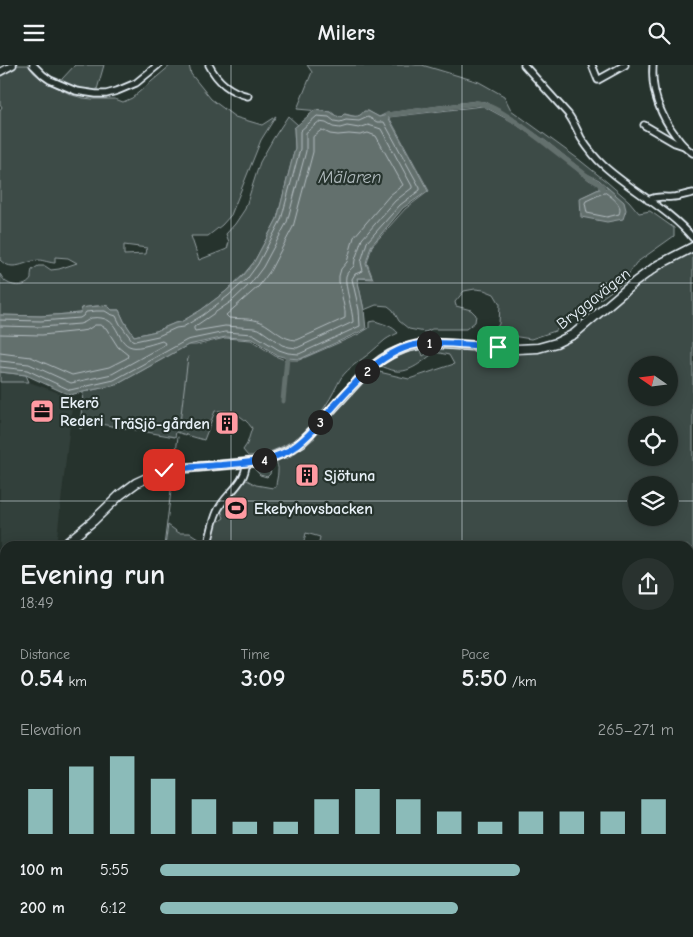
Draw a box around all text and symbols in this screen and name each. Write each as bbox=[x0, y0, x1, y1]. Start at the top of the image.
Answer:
icon: menu bbox=[20, 19, 48, 47]
icon: search bbox=[645, 19, 673, 47]
text: Milers bbox=[318, 20, 375, 46]
water label: Mälaren bbox=[317, 167, 382, 188]
street label: Bryggavägen bbox=[553, 264, 634, 333]
pin bbox=[477, 326, 519, 368]
pin: 1 bbox=[416, 331, 442, 355]
icon: arrive bbox=[484, 333, 512, 361]
text: 1 bbox=[427, 335, 432, 352]
north arrow bbox=[628, 356, 678, 406]
map controls bbox=[628, 356, 678, 526]
pin: 2 bbox=[354, 359, 380, 383]
text: 2 bbox=[364, 363, 371, 380]
place label: Ekerö Rederi bbox=[60, 394, 104, 430]
office icon: Ekerö Rederi bbox=[29, 398, 55, 424]
pin: 3 bbox=[308, 409, 332, 435]
building icon: TräSjö-gården bbox=[214, 410, 240, 436]
text: 3 bbox=[317, 414, 324, 431]
place label: TräSjö-gården bbox=[112, 415, 210, 433]
button: locate bbox=[628, 416, 678, 466]
pin: 4 bbox=[252, 447, 276, 473]
pin bbox=[143, 449, 185, 491]
text: 4 bbox=[261, 452, 268, 469]
icon: check bbox=[150, 456, 178, 484]
building icon: Sjötuna bbox=[294, 462, 320, 488]
place label: Sjötuna bbox=[324, 467, 375, 485]
button: layers bbox=[628, 476, 678, 526]
sports icon: Ekebyhovsbacken bbox=[223, 495, 249, 521]
place label: Ekebyhovsbacken bbox=[254, 500, 373, 518]
button: share bbox=[622, 558, 674, 610]
text: Evening run bbox=[20, 559, 165, 591]
text: 18:49 bbox=[20, 594, 54, 612]
text: Distance bbox=[20, 646, 70, 663]
text: Time bbox=[241, 646, 270, 663]
text: Pace bbox=[461, 646, 490, 663]
text: 0.54 bbox=[20, 663, 64, 692]
text: 3:09 bbox=[241, 663, 286, 692]
text: 5:50 bbox=[461, 663, 507, 692]
text: km bbox=[64, 673, 87, 690]
text: /km bbox=[507, 673, 537, 690]
text: Elevation bbox=[20, 721, 81, 739]
text: 265–271 m bbox=[598, 721, 674, 739]
text: 100 m bbox=[20, 861, 63, 879]
text: 5:55 bbox=[100, 861, 129, 879]
text: 200 m bbox=[20, 899, 65, 917]
text: 6:12 bbox=[100, 899, 126, 917]

